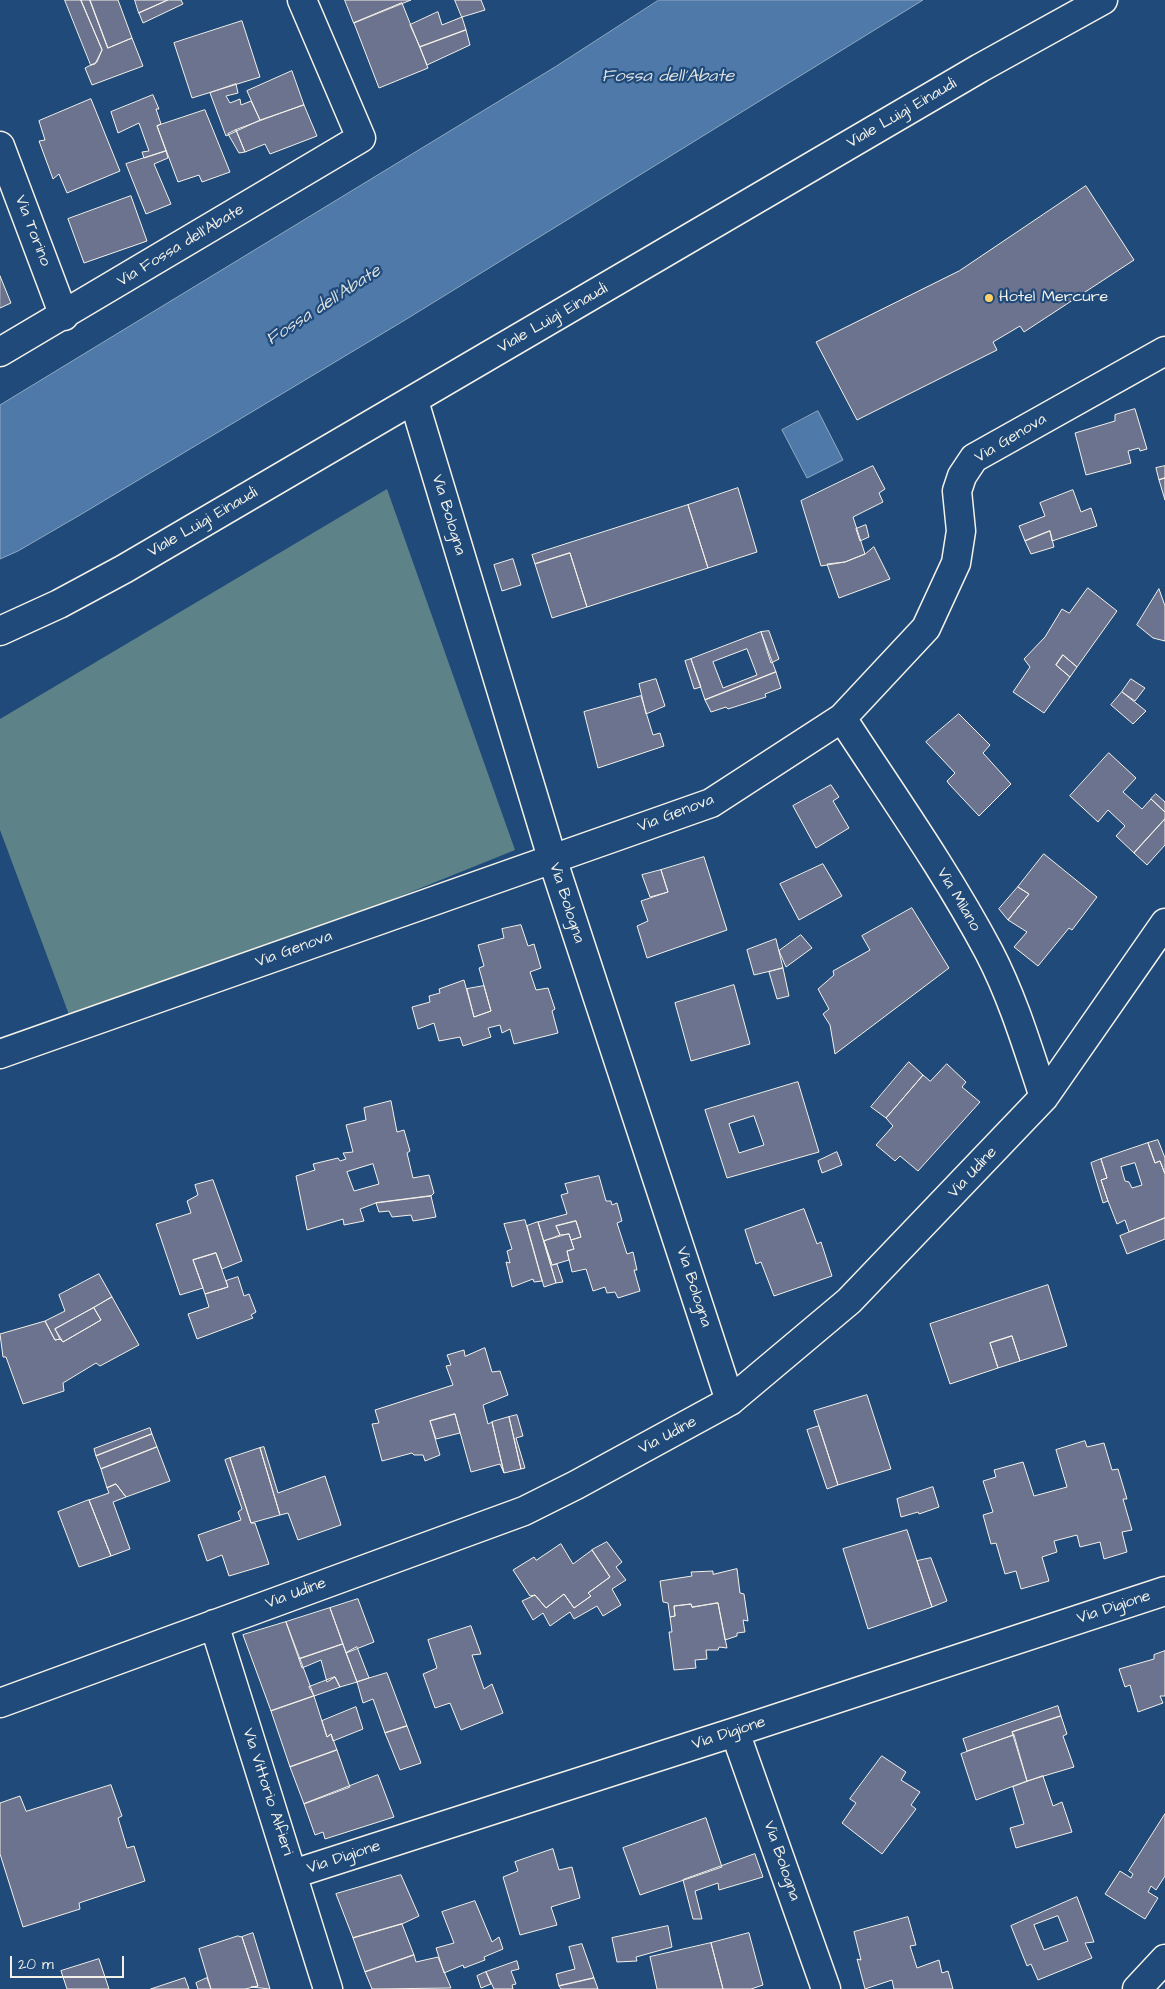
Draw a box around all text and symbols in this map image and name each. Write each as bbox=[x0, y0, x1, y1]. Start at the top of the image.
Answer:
water label: Fossa dell'Abate bbox=[602, 66, 734, 88]
street label: Viale Luigi Einaudi bbox=[844, 75, 960, 153]
street label: Via Torino bbox=[10, 193, 54, 269]
street label: Via Fossa dell'Abate bbox=[114, 201, 248, 291]
water label: Fossa dell'Abate bbox=[263, 261, 385, 351]
street label: Viale Luigi Einaudi bbox=[495, 280, 611, 358]
place label: Hotel Mercure bbox=[999, 288, 1108, 308]
marker: Hotel Mercure bbox=[983, 292, 995, 304]
street label: Via Genova bbox=[972, 410, 1050, 468]
street label: Via Bologna bbox=[427, 472, 469, 558]
street label: Viale Luigi Einaudi bbox=[145, 484, 261, 562]
street label: Via Genova bbox=[635, 791, 717, 837]
street label: Via Bologna bbox=[544, 860, 588, 946]
street label: Via Milano bbox=[932, 865, 984, 935]
street label: Via Genova bbox=[253, 927, 335, 973]
street label: Via Udine bbox=[944, 1143, 1002, 1203]
street label: Via Bologna bbox=[671, 1244, 715, 1330]
street label: Via Udine bbox=[636, 1413, 700, 1459]
street label: Via Udine bbox=[263, 1574, 329, 1614]
street label: Via Digione bbox=[1075, 1587, 1153, 1629]
street label: Via Digione bbox=[690, 1713, 768, 1755]
street label: Via Vittorio Alfieri bbox=[237, 1726, 297, 1858]
street label: Via Bologna bbox=[758, 1819, 804, 1903]
street label: Via Digione bbox=[305, 1837, 383, 1879]
scale bar bbox=[12, 1946, 126, 1978]
text: 20 m bbox=[18, 1954, 54, 1975]

